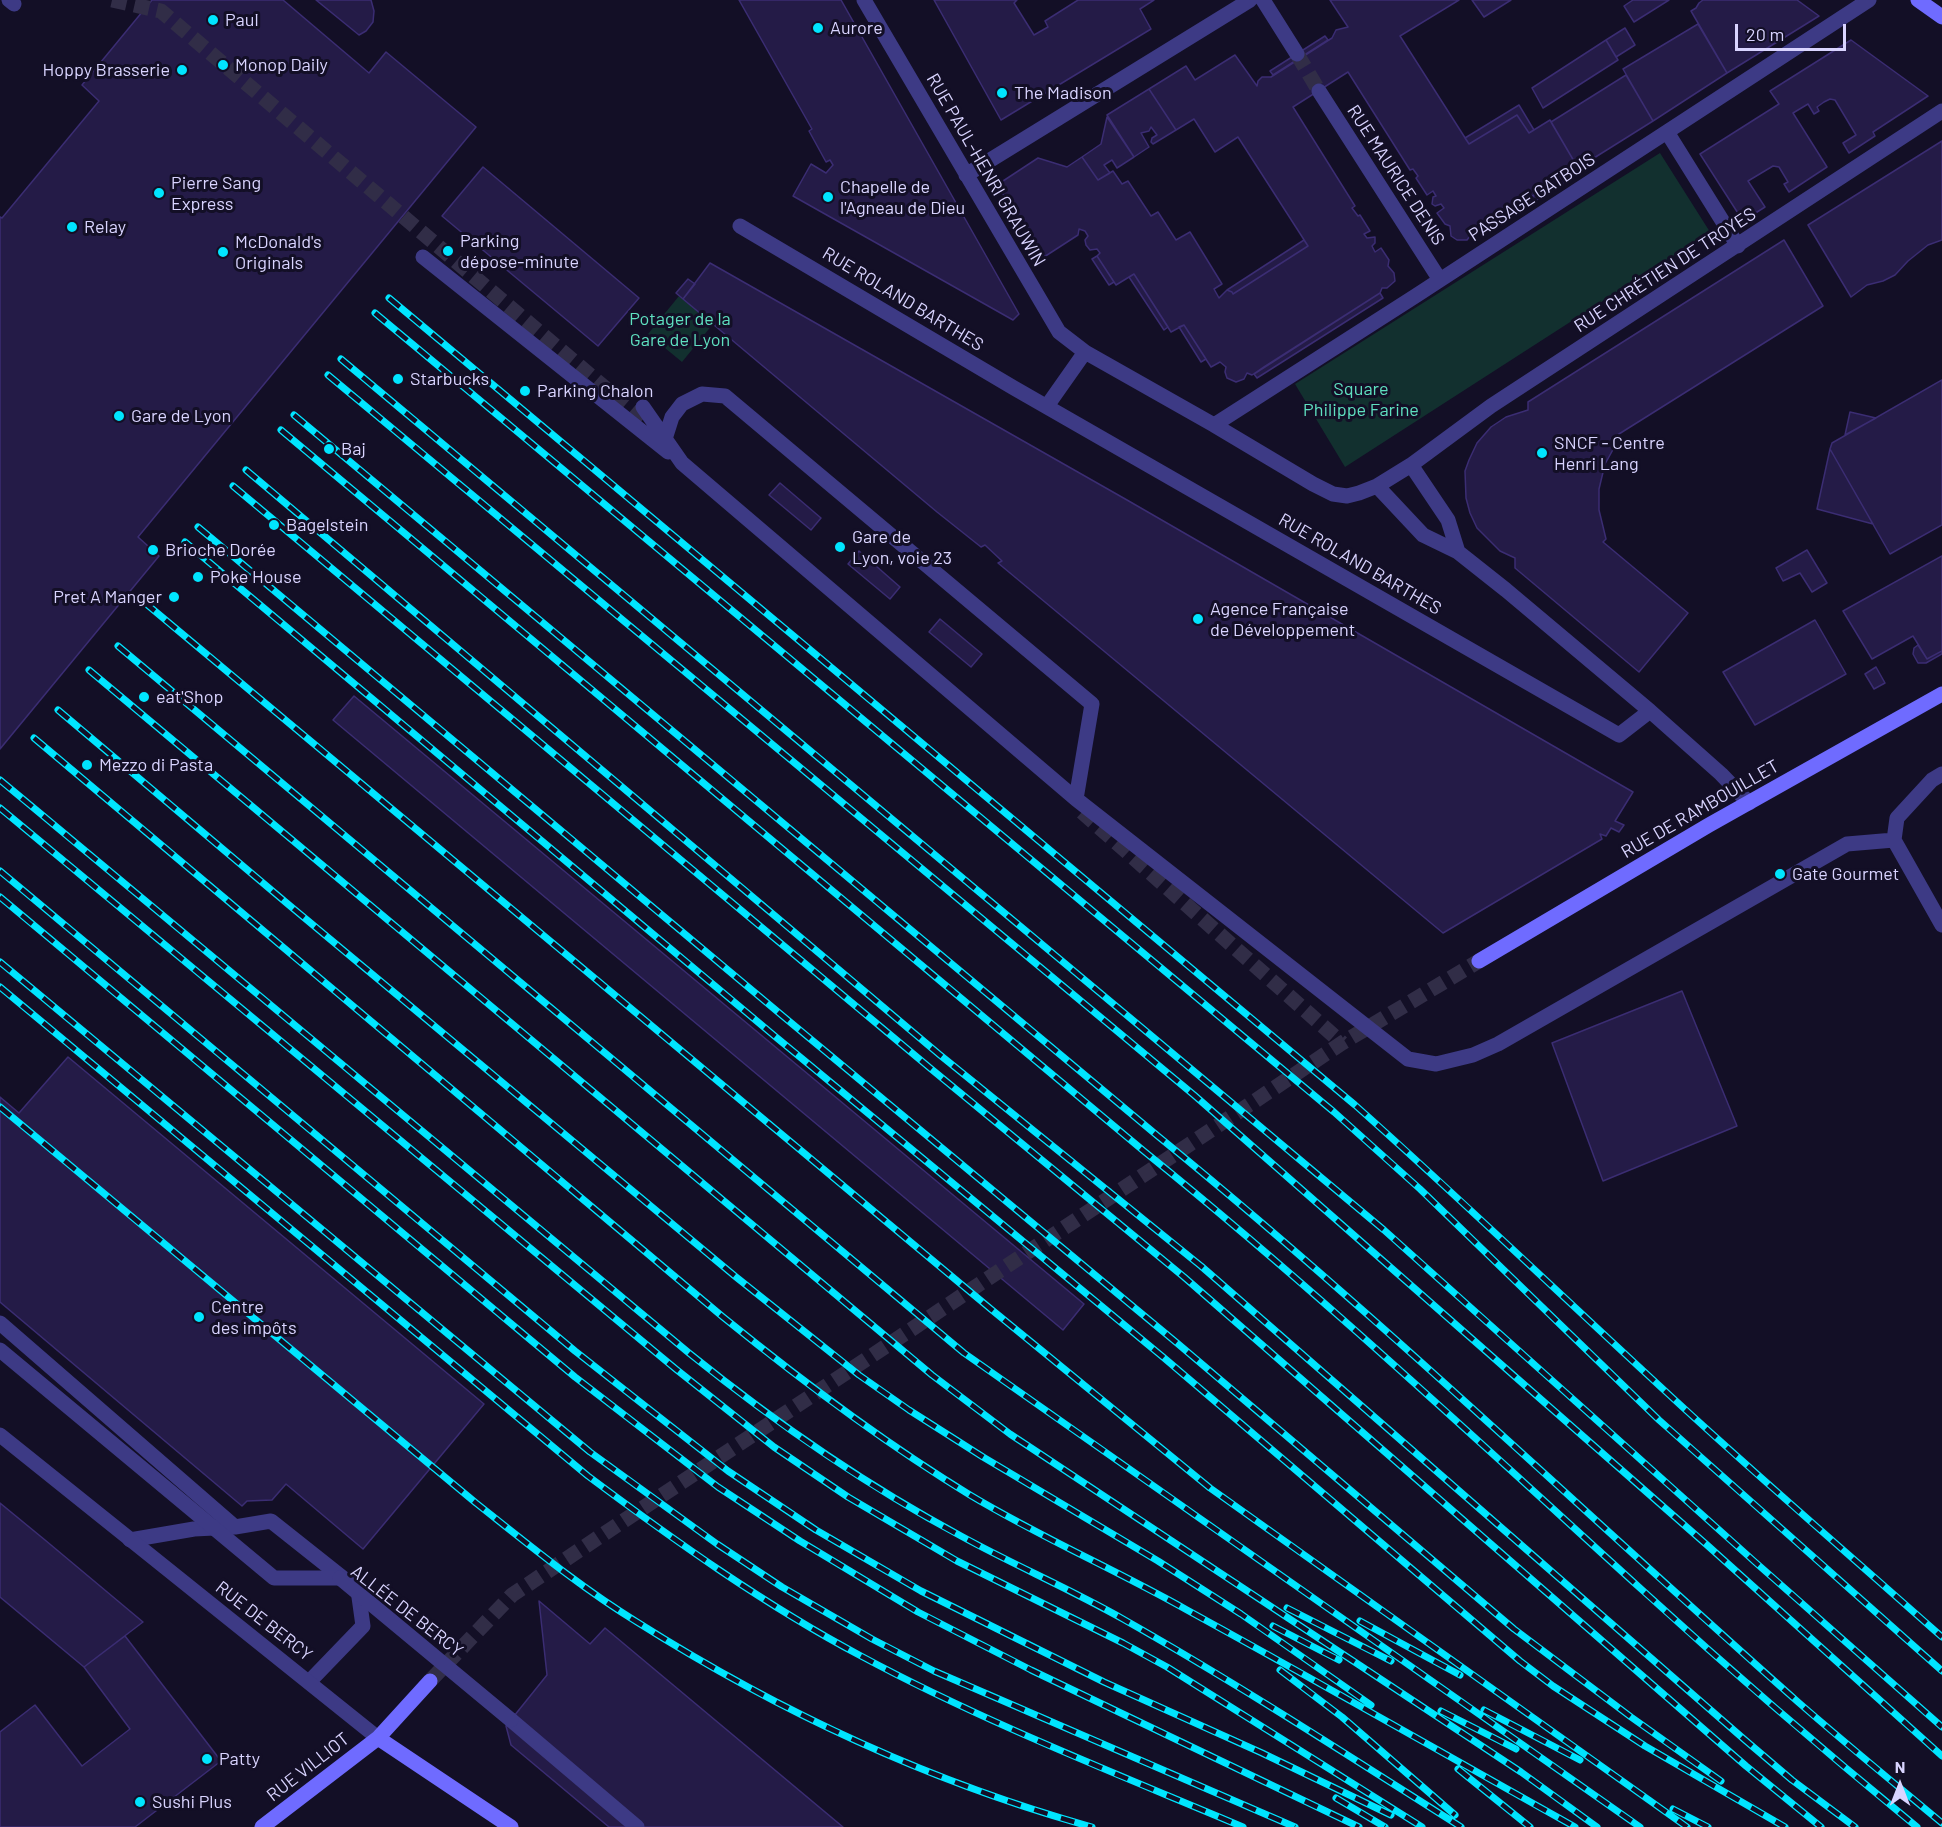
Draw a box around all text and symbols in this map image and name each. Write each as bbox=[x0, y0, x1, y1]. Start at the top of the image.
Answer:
place label: Paul bbox=[225, 9, 259, 31]
scale bar bbox=[1738, 12, 1849, 50]
marker: Paul bbox=[206, 13, 220, 27]
place label: Aurore bbox=[830, 17, 883, 39]
marker: Aurore bbox=[811, 21, 825, 35]
text: 20 m bbox=[1746, 23, 1784, 45]
place label: Monop Daily bbox=[235, 54, 328, 76]
marker: Monop Daily bbox=[216, 58, 230, 72]
place label: Hoppy Brasserie bbox=[42, 59, 170, 81]
marker: Hoppy Brasserie bbox=[175, 63, 189, 77]
street label: RUE PAUL-HENRI GRAUWIN bbox=[922, 70, 1050, 270]
place label: The Madison bbox=[1014, 82, 1112, 104]
marker: The Madison bbox=[995, 86, 1009, 100]
street label: RUE MAURICE DENIS bbox=[1343, 101, 1449, 249]
street label: PASSAGE GATBOIS bbox=[1465, 148, 1599, 246]
place label: Pierre Sang Express bbox=[171, 172, 261, 214]
place label: Chapelle de l'Agneau de Dieu bbox=[840, 176, 965, 219]
marker: Pierre Sang Express bbox=[152, 186, 166, 200]
marker: Chapelle de l'Agneau de Dieu bbox=[821, 190, 835, 204]
street label: RUE CHRÉTIEN DE TROYES bbox=[1570, 203, 1760, 337]
place label: Relay bbox=[84, 216, 126, 238]
marker: Relay bbox=[65, 220, 79, 234]
place label: Parking dépose-minute bbox=[460, 230, 579, 272]
place label: McDonald's Originals bbox=[235, 231, 322, 274]
street label: RUE ROLAND BARTHES bbox=[819, 242, 987, 356]
marker: Parking dépose-minute bbox=[441, 244, 455, 258]
marker: McDonald's Originals bbox=[216, 245, 230, 259]
park label: Potager de la Gare de Lyon bbox=[629, 308, 731, 350]
place label: Starbucks bbox=[410, 368, 489, 390]
marker: Starbucks bbox=[391, 372, 405, 386]
park label: Square Philippe Farine bbox=[1303, 378, 1419, 420]
place label: Parking Chalon bbox=[537, 380, 653, 402]
marker: Parking Chalon bbox=[518, 384, 532, 398]
place label: Gare de Lyon bbox=[131, 405, 231, 427]
marker: Gare de Lyon bbox=[112, 409, 126, 423]
place label: SNCF - Centre Henri Lang bbox=[1554, 432, 1665, 474]
place label: Baj bbox=[341, 438, 366, 460]
marker: Baj bbox=[322, 442, 336, 456]
marker: SNCF - Centre Henri Lang bbox=[1535, 446, 1549, 460]
street label: RUE ROLAND BARTHES bbox=[1275, 509, 1445, 619]
place label: Bagelstein bbox=[286, 514, 369, 536]
marker: Bagelstein bbox=[267, 518, 281, 532]
place label: Gare de Lyon, voie 23 bbox=[852, 526, 952, 568]
place label: Brioche Dorée bbox=[165, 539, 276, 561]
marker: Gare de Lyon, voie 23 bbox=[833, 540, 847, 554]
marker: Brioche Dorée bbox=[146, 543, 160, 557]
place label: Poke House bbox=[210, 566, 301, 588]
marker: Poke House bbox=[191, 570, 205, 584]
place label: Pret A Manger bbox=[53, 586, 162, 608]
marker: Pret A Manger bbox=[167, 590, 181, 604]
place label: Agence Française de Développement bbox=[1210, 598, 1355, 640]
marker: Agence Française de Développement bbox=[1191, 612, 1205, 626]
place label: eat'Shop bbox=[156, 686, 223, 708]
marker: eat'Shop bbox=[137, 690, 151, 704]
place label: Mezzo di Pasta bbox=[99, 754, 213, 776]
street label: RUE DE RAMBOUILLET bbox=[1617, 755, 1783, 863]
marker: Mezzo di Pasta bbox=[80, 758, 94, 772]
place label: Gate Gourmet bbox=[1792, 863, 1899, 885]
marker: Gate Gourmet bbox=[1773, 867, 1787, 881]
place label: Centre des impôts bbox=[211, 1296, 297, 1338]
marker: Centre des impôts bbox=[192, 1310, 206, 1324]
street label: ALLÉE DE BERCY bbox=[347, 1560, 467, 1662]
street label: RUE DE BERCY bbox=[211, 1577, 317, 1665]
street label: RUE VILLIOT bbox=[262, 1728, 354, 1806]
place label: Patty bbox=[219, 1748, 260, 1770]
marker: Patty bbox=[200, 1752, 214, 1766]
north arrow bbox=[1870, 1755, 1930, 1815]
text: N bbox=[1895, 1757, 1905, 1776]
place label: Sushi Plus bbox=[152, 1791, 232, 1813]
marker: Sushi Plus bbox=[133, 1795, 147, 1809]

